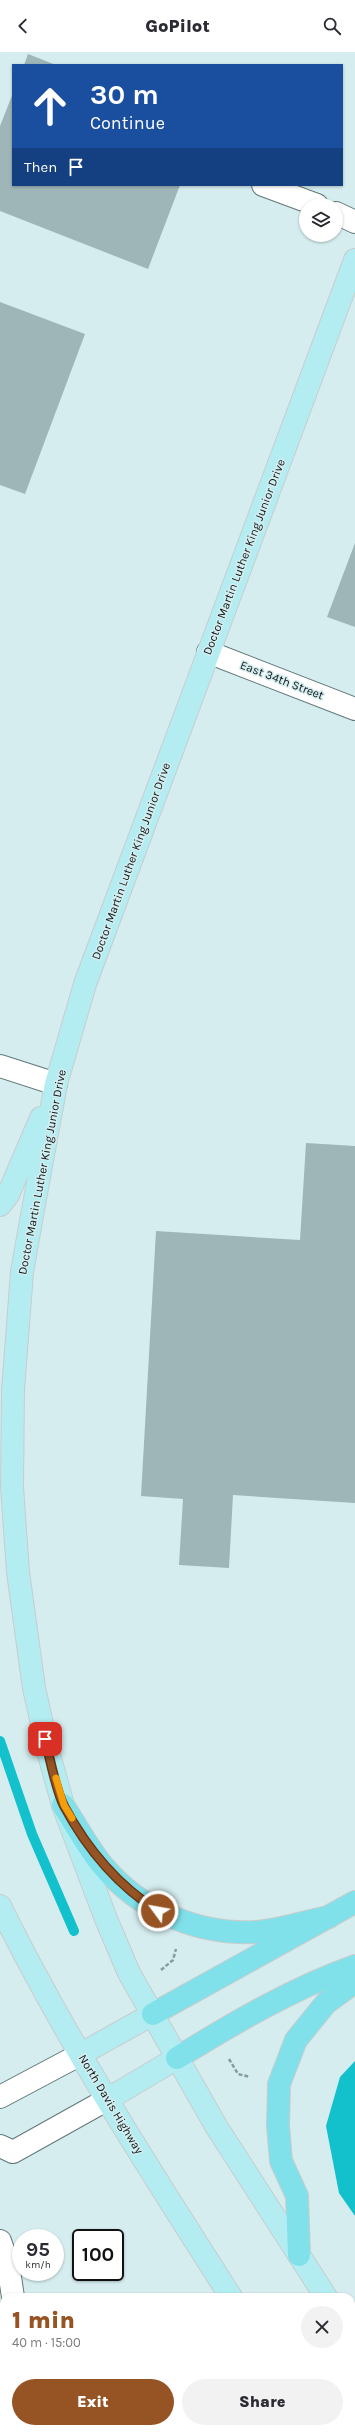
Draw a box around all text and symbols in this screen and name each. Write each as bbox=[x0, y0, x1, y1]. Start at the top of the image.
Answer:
icon: back bbox=[12, 15, 34, 37]
text: GoPilot bbox=[145, 15, 210, 37]
icon: search bbox=[321, 15, 343, 37]
text: 30 m bbox=[90, 78, 159, 111]
icon: ahead bbox=[24, 80, 76, 132]
text: Continue bbox=[90, 112, 165, 134]
icon: arrive bbox=[65, 156, 87, 178]
text: Then bbox=[24, 158, 57, 176]
map controls bbox=[299, 198, 343, 242]
button: layers bbox=[299, 198, 343, 242]
street label: Doctor Martin Luther King Junior Drive bbox=[200, 457, 288, 657]
street label: East 34th Street bbox=[238, 658, 326, 703]
street label: Doctor Martin Luther King Junior Drive bbox=[89, 761, 173, 961]
street label: Doctor Martin Luther King Junior Drive bbox=[15, 1068, 69, 1276]
pin bbox=[28, 1722, 62, 1756]
icon: arrive bbox=[34, 1728, 56, 1750]
position arrow bbox=[137, 1890, 179, 1932]
street label: North Davis Highway bbox=[76, 2052, 146, 2157]
speed limit sign: 100 bbox=[72, 2229, 124, 2281]
text: 95 bbox=[26, 2238, 50, 2261]
text: km/h bbox=[25, 2259, 51, 2271]
text: 1 min bbox=[12, 2306, 75, 2334]
button: close bbox=[301, 2306, 343, 2348]
text: 40 m · 15:00 bbox=[12, 2335, 81, 2350]
button: Exit bbox=[12, 2379, 174, 2425]
button: Share bbox=[182, 2379, 343, 2425]

